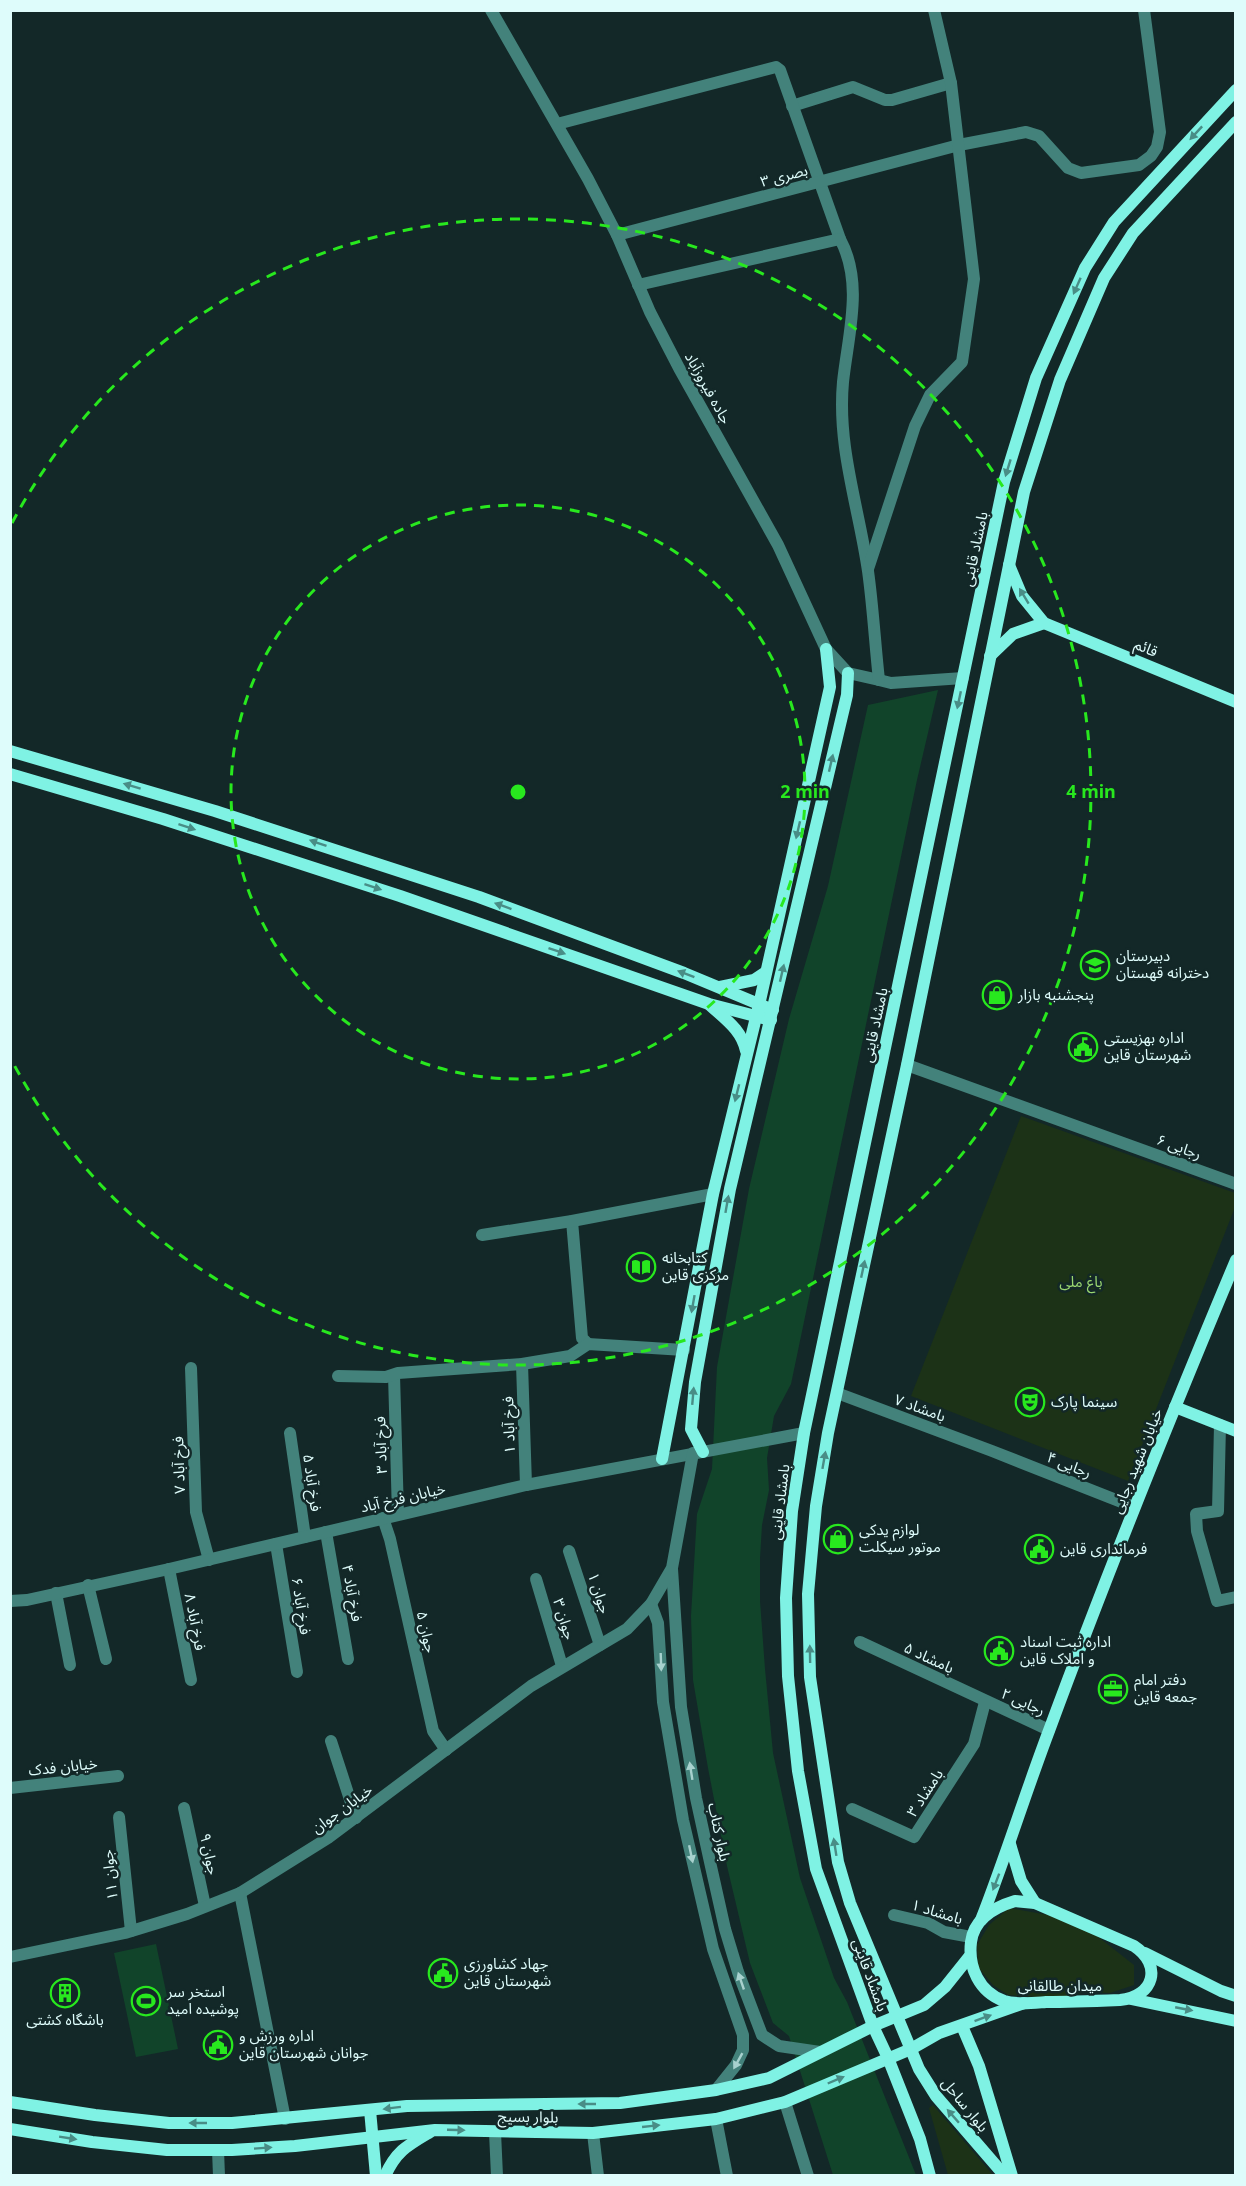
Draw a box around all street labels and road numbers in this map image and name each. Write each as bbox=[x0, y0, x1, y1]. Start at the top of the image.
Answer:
street label: بصری ۳ bbox=[758, 159, 810, 191]
street label: جاده فیروزآباد bbox=[681, 348, 737, 427]
street label: بامشاد قاینی bbox=[956, 509, 992, 588]
street label: قائم bbox=[1131, 633, 1161, 663]
street label: بامشاد قاینی bbox=[856, 985, 892, 1064]
street label: رجایی ۶ bbox=[1154, 1129, 1204, 1163]
street label: بامشاد ۷ bbox=[892, 1389, 949, 1426]
street label: فرخ آباد ۱ bbox=[497, 1395, 522, 1454]
street label: خیابان شهید رجایی bbox=[1106, 1405, 1166, 1516]
street label: فرخ آباد ۳ bbox=[369, 1415, 394, 1474]
street label: فرخ آباد ۷ bbox=[167, 1435, 192, 1494]
street label: رجایی ۴ bbox=[1044, 1446, 1095, 1482]
street label: فرخ آباد ۵ bbox=[296, 1453, 327, 1514]
street label: بامشاد قاینی bbox=[764, 1463, 794, 1541]
street label: خیابان فرخ آباد bbox=[358, 1478, 448, 1519]
street label: فرخ آباد ۴ bbox=[335, 1563, 368, 1624]
street label: جوان ۱ bbox=[584, 1570, 616, 1616]
street label: فرخ آباد ۶ bbox=[285, 1576, 316, 1637]
street label: فرخ آباد ۸ bbox=[178, 1592, 211, 1653]
street label: جوان ۳ bbox=[549, 1596, 581, 1642]
street label: جوان ۵ bbox=[412, 1609, 442, 1655]
street label: بامشاد ۵ bbox=[901, 1637, 958, 1677]
street label: رجایی ۲ bbox=[998, 1683, 1049, 1720]
street label: خیابان فدک bbox=[27, 1752, 99, 1780]
street label: بامشاد ۳ bbox=[901, 1765, 947, 1820]
street label: خیابان جوان bbox=[307, 1779, 376, 1837]
street label: بلوار کتاب bbox=[704, 1801, 736, 1863]
street label: جوان ۹ bbox=[196, 1831, 224, 1877]
street label: جوان ۱۱ bbox=[96, 1849, 122, 1901]
street label: بامشاد ۱ bbox=[909, 1894, 966, 1928]
street label: بامشاد قاینی bbox=[849, 1935, 893, 2014]
street label: میدان طالقانی bbox=[1018, 1975, 1102, 1995]
street label: بلوار ساحل bbox=[938, 2073, 994, 2136]
street label: بلوار بسیج bbox=[497, 2105, 559, 2130]

